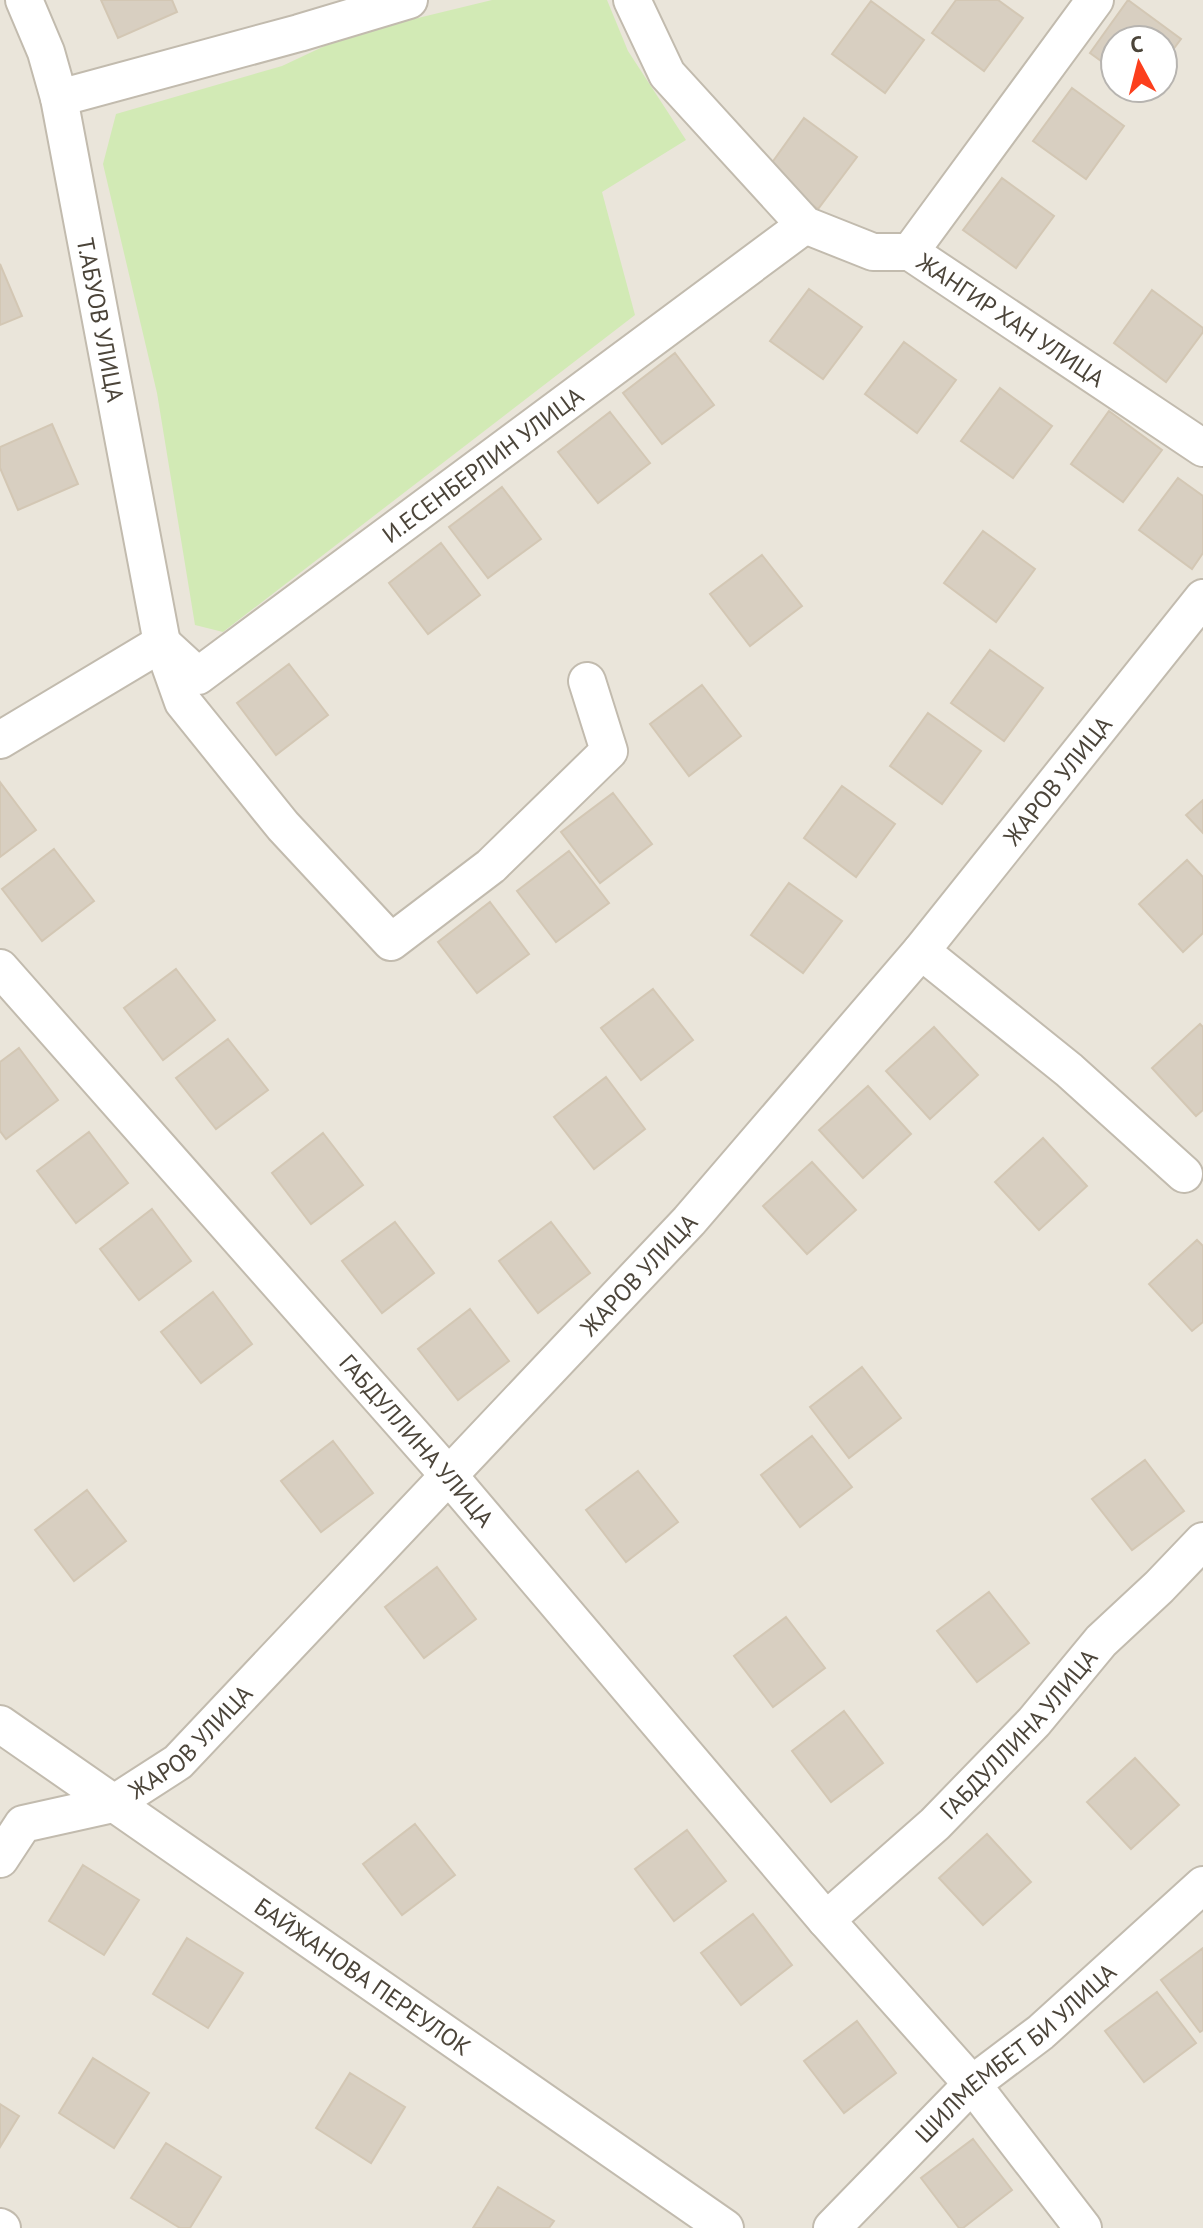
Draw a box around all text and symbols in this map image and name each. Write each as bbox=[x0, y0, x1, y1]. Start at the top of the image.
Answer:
north arrow bbox=[1099, 24, 1179, 104]
text: С bbox=[1129, 30, 1144, 59]
street label: Т.АБУОВ УЛИЦА bbox=[70, 235, 132, 405]
street label: ЖАНГИР ХАН УЛИЦА bbox=[910, 245, 1111, 393]
street label: И.ЕСЕНБЕРЛИН УЛИЦА bbox=[376, 380, 589, 550]
street label: ЖАРОВ УЛИЦА bbox=[996, 709, 1118, 852]
street label: ЖАРОВ УЛИЦА bbox=[573, 1207, 704, 1343]
street label: ГАБДУЛЛИНА УЛИЦА bbox=[333, 1347, 501, 1533]
street label: ГАБДУЛЛИНА УЛИЦА bbox=[933, 1642, 1104, 1826]
street label: ЖАРОВ УЛИЦА bbox=[122, 1678, 259, 1806]
street label: БАЙЖАНОВА ПЕРЕУЛОК bbox=[249, 1890, 477, 2062]
street label: ШИЛМЕМБЕТ БИ УЛИЦА bbox=[908, 1956, 1122, 2149]

